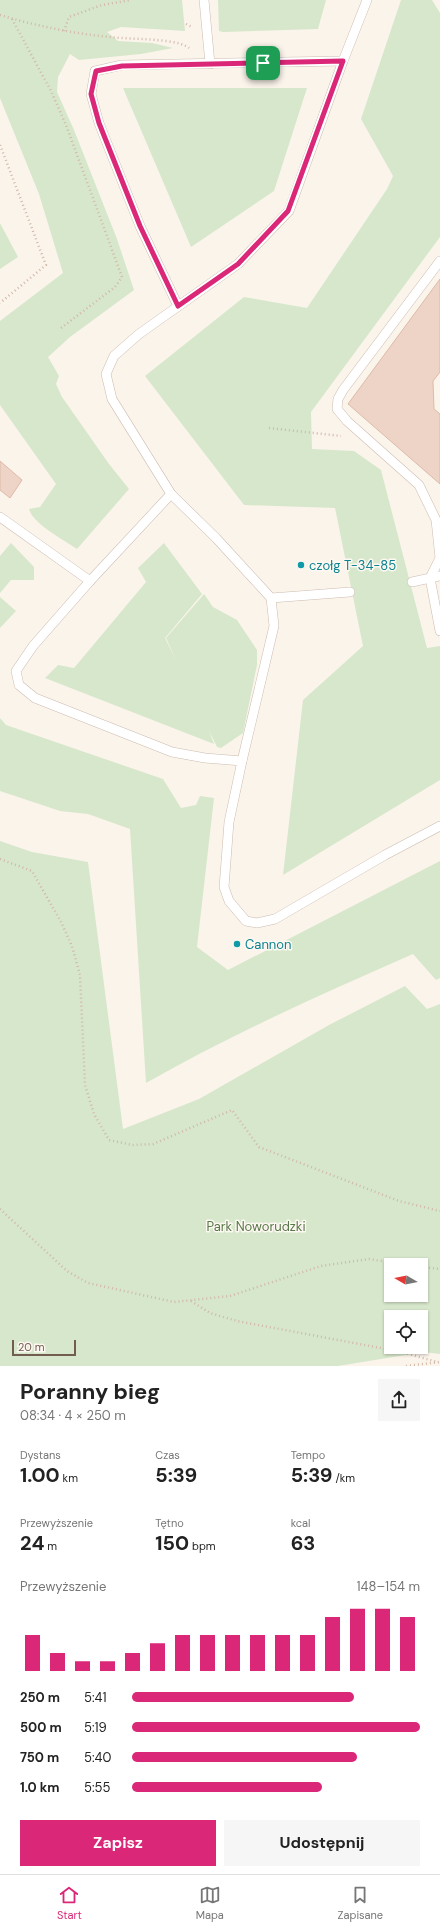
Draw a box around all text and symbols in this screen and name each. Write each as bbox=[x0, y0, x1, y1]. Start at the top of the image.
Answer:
pin bbox=[246, 46, 280, 80]
icon: arrive bbox=[252, 52, 274, 74]
place label: czołg T-34-85 bbox=[309, 557, 396, 574]
marker: czołg T-34-85 bbox=[296, 560, 306, 570]
place label: Cannon bbox=[245, 936, 292, 953]
marker: Cannon bbox=[232, 939, 242, 949]
park label: Park Noworudzki bbox=[207, 1218, 306, 1235]
north arrow bbox=[384, 1258, 428, 1302]
map controls bbox=[384, 1258, 428, 1354]
button: locate bbox=[384, 1310, 428, 1354]
scale bar bbox=[12, 1338, 76, 1357]
text: 20 m bbox=[18, 1340, 44, 1354]
text: Poranny bieg bbox=[20, 1377, 160, 1406]
button: share bbox=[378, 1379, 420, 1421]
text: 08:34 · 4 × 250 m bbox=[20, 1407, 126, 1424]
text: Dystans bbox=[20, 1448, 61, 1462]
text: Czas bbox=[155, 1448, 180, 1462]
text: Tempo bbox=[291, 1448, 325, 1462]
text: 1.00 bbox=[20, 1462, 60, 1488]
text: 5:39 bbox=[155, 1462, 197, 1488]
text: 5:39 bbox=[291, 1462, 332, 1488]
text: km bbox=[60, 1471, 78, 1485]
text: /km bbox=[332, 1471, 355, 1485]
text: Przewyższenie bbox=[20, 1516, 93, 1530]
text: Tętno bbox=[155, 1516, 184, 1530]
text: kcal bbox=[291, 1516, 311, 1530]
text: 24 bbox=[20, 1530, 44, 1556]
text: 150 bbox=[155, 1530, 189, 1556]
text: 63 bbox=[291, 1530, 315, 1556]
text: m bbox=[44, 1539, 57, 1553]
text: bpm bbox=[189, 1539, 216, 1553]
text: Przewyższenie bbox=[20, 1578, 106, 1595]
text: 148–154 m bbox=[357, 1578, 420, 1595]
text: 250 m bbox=[20, 1689, 60, 1706]
text: 5:41 bbox=[84, 1689, 107, 1706]
text: 500 m bbox=[20, 1719, 62, 1736]
text: 5:19 bbox=[84, 1719, 107, 1736]
text: 750 m bbox=[20, 1749, 59, 1766]
text: 5:40 bbox=[84, 1749, 111, 1766]
text: 1.0 km bbox=[20, 1779, 59, 1796]
text: 5:55 bbox=[84, 1779, 110, 1796]
button: Zapisz bbox=[20, 1820, 216, 1866]
button: Udostępnij bbox=[224, 1820, 420, 1866]
tab: Start bbox=[57, 1884, 82, 1922]
tab: Mapa bbox=[196, 1884, 224, 1922]
tab: Zapisane bbox=[338, 1884, 383, 1922]

